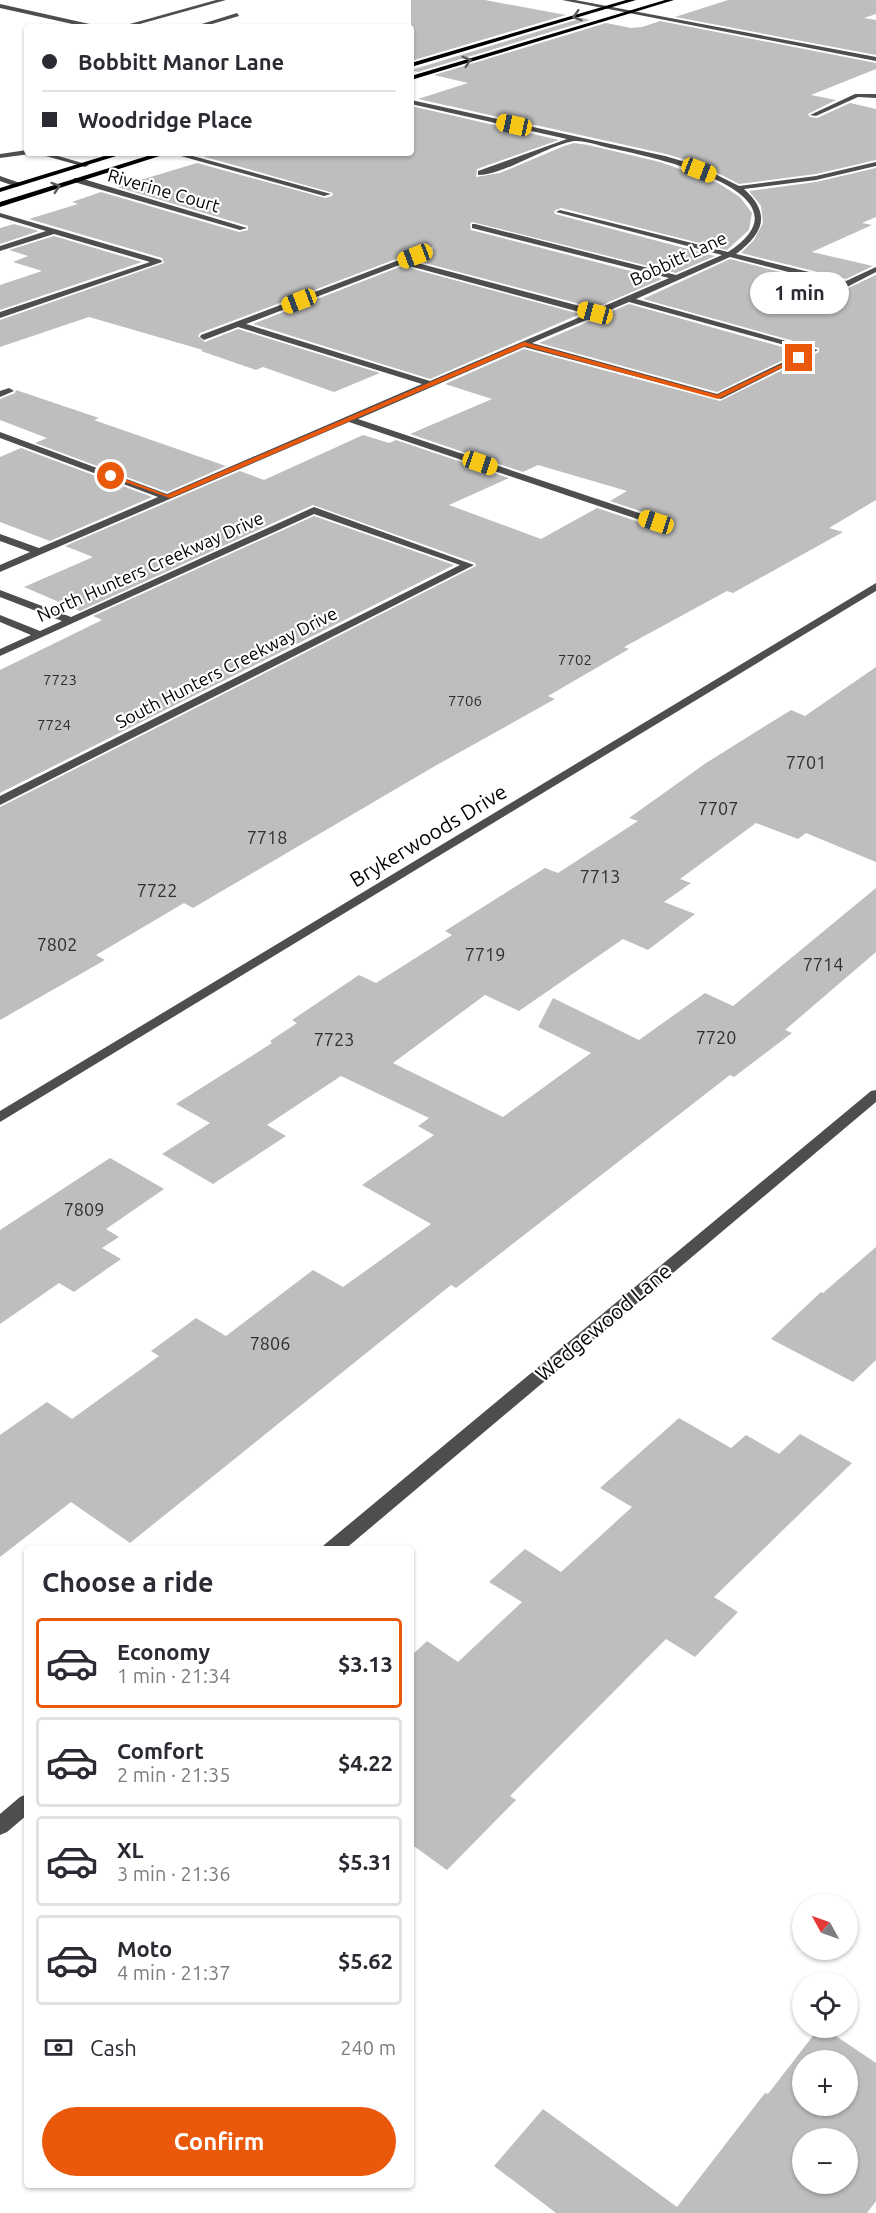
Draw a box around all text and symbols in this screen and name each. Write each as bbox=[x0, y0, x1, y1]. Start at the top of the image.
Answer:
one-way arrow bbox=[572, 9, 583, 21]
text: Bobbitt Manor Lane bbox=[78, 49, 284, 74]
one-way arrow bbox=[461, 56, 472, 68]
text: Woodridge Place bbox=[78, 107, 253, 132]
car bbox=[495, 112, 533, 138]
car bbox=[679, 155, 719, 185]
street label: Riverine Court bbox=[106, 164, 222, 216]
one-way arrow bbox=[50, 182, 61, 194]
street label: Bobbitt Lane bbox=[627, 227, 729, 289]
car bbox=[395, 241, 435, 271]
callout: 1 min bbox=[750, 271, 848, 313]
text: 1 min bbox=[774, 281, 825, 304]
car bbox=[279, 286, 319, 316]
car bbox=[575, 300, 615, 326]
route end bbox=[785, 344, 812, 371]
car bbox=[460, 449, 500, 477]
route start bbox=[97, 462, 124, 489]
street label: North Hunters Creekway Drive bbox=[34, 507, 266, 625]
car bbox=[636, 508, 676, 536]
street label: South Hunters Creekway Drive bbox=[112, 602, 340, 732]
house number: 7702 bbox=[558, 651, 592, 668]
house number: 7723 bbox=[43, 671, 77, 688]
house number: 7706 bbox=[448, 692, 482, 709]
house number: 7724 bbox=[37, 716, 71, 733]
house number: 7701 bbox=[786, 752, 826, 772]
street label: Brykerwoods Drive bbox=[345, 779, 511, 891]
house number: 7707 bbox=[698, 798, 738, 818]
house number: 7718 bbox=[247, 827, 287, 847]
house number: 7713 bbox=[580, 866, 620, 886]
house number: 7722 bbox=[137, 880, 177, 900]
house number: 7802 bbox=[37, 934, 77, 954]
house number: 7719 bbox=[465, 944, 505, 964]
house number: 7714 bbox=[803, 954, 843, 974]
house number: 7720 bbox=[696, 1027, 736, 1047]
house number: 7723 bbox=[314, 1029, 354, 1049]
house number: 7809 bbox=[64, 1199, 104, 1219]
street label: Wedgewood Lane bbox=[530, 1258, 676, 1386]
house number: 7806 bbox=[250, 1333, 290, 1353]
text: Choose a ride bbox=[42, 1567, 214, 1597]
icon: car bbox=[45, 1636, 99, 1690]
text: Economy bbox=[117, 1639, 210, 1664]
text: $3.13 bbox=[338, 1651, 393, 1676]
text: 1 min · 21:34 bbox=[117, 1664, 231, 1687]
icon: car bbox=[45, 1735, 99, 1789]
text: Comfort bbox=[117, 1738, 204, 1763]
text: $4.22 bbox=[338, 1750, 393, 1775]
text: 2 min · 21:35 bbox=[117, 1763, 231, 1786]
icon: car bbox=[45, 1834, 99, 1888]
text: XL bbox=[117, 1837, 144, 1862]
text: $5.31 bbox=[338, 1849, 393, 1874]
text: 3 min · 21:36 bbox=[117, 1862, 231, 1885]
north arrow bbox=[792, 1894, 858, 1960]
map controls bbox=[792, 1894, 858, 2194]
icon: car bbox=[45, 1933, 99, 1987]
text: Moto bbox=[117, 1936, 172, 1961]
text: $5.62 bbox=[338, 1948, 393, 1973]
text: 4 min · 21:37 bbox=[117, 1961, 231, 1984]
button: locate bbox=[792, 1972, 858, 2038]
icon: cash bbox=[42, 2031, 75, 2064]
text: Cash bbox=[90, 2035, 137, 2060]
text: 240 m bbox=[340, 2036, 396, 2059]
button: + bbox=[792, 2050, 858, 2116]
button: Confirm bbox=[42, 2107, 396, 2176]
button: − bbox=[792, 2128, 858, 2194]

